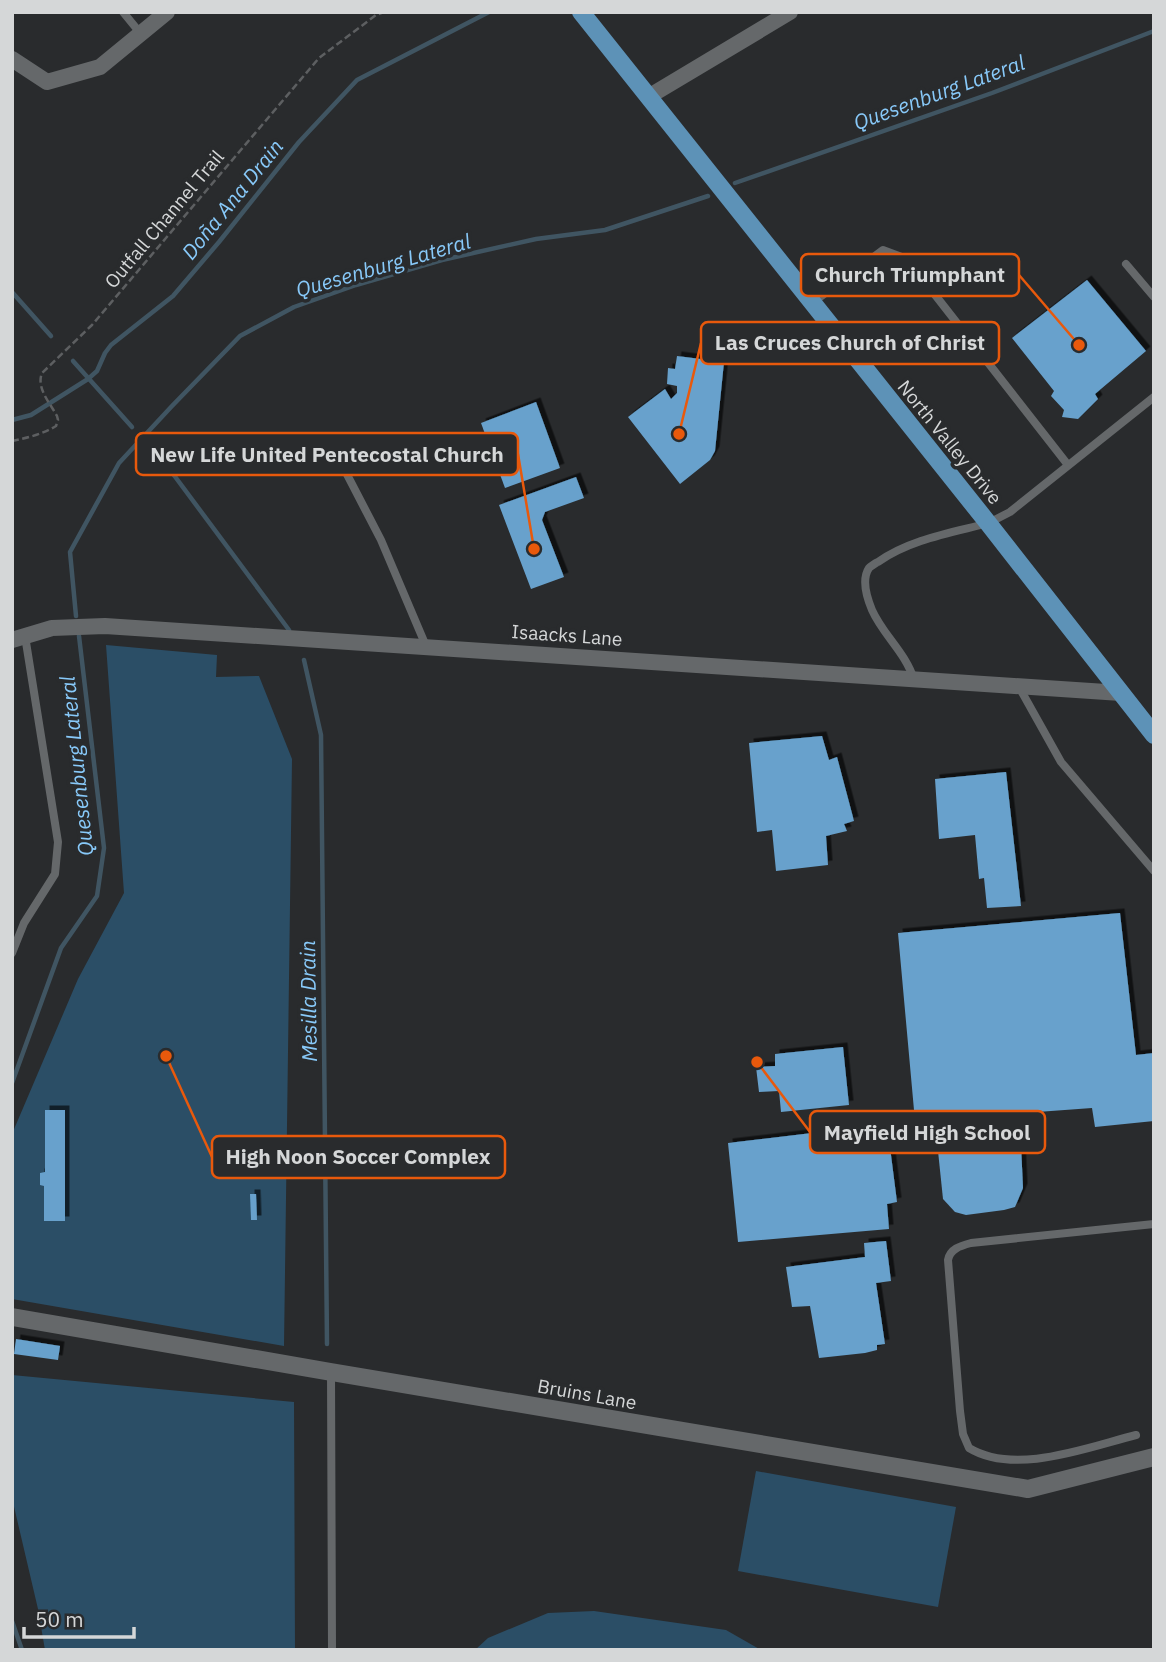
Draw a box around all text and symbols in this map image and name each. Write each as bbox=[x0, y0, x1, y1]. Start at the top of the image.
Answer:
water label: Quesenburg Lateral bbox=[849, 48, 1029, 136]
water label: Doña Ana Drain bbox=[175, 133, 289, 265]
street label: Outfall Channel Trail bbox=[99, 145, 229, 293]
water label: Quesenburg Lateral bbox=[292, 227, 474, 303]
callout: Church Triumphant bbox=[801, 254, 1019, 296]
text: Church Triumphant bbox=[815, 260, 1005, 288]
callout: Las Cruces Church of Christ bbox=[701, 322, 999, 364]
text: Las Cruces Church of Christ bbox=[715, 328, 985, 356]
street label: North Valley Drive bbox=[893, 375, 1007, 509]
callout: New Life United Pentecostal Church bbox=[136, 433, 518, 475]
text: New Life United Pentecostal Church bbox=[150, 440, 504, 468]
street label: Isaacks Lane bbox=[511, 619, 623, 651]
water label: Quesenburg Lateral bbox=[53, 674, 99, 857]
water label: Mesilla Drain bbox=[293, 940, 323, 1062]
callout: Mayfield High School bbox=[810, 1111, 1045, 1153]
text: Mayfield High School bbox=[824, 1118, 1030, 1146]
callout: High Noon Soccer Complex bbox=[212, 1136, 505, 1178]
text: High Noon Soccer Complex bbox=[226, 1142, 491, 1170]
street label: Bruins Lane bbox=[536, 1373, 638, 1415]
scale bar bbox=[24, 1596, 135, 1640]
text: 50 m bbox=[35, 1605, 84, 1633]

